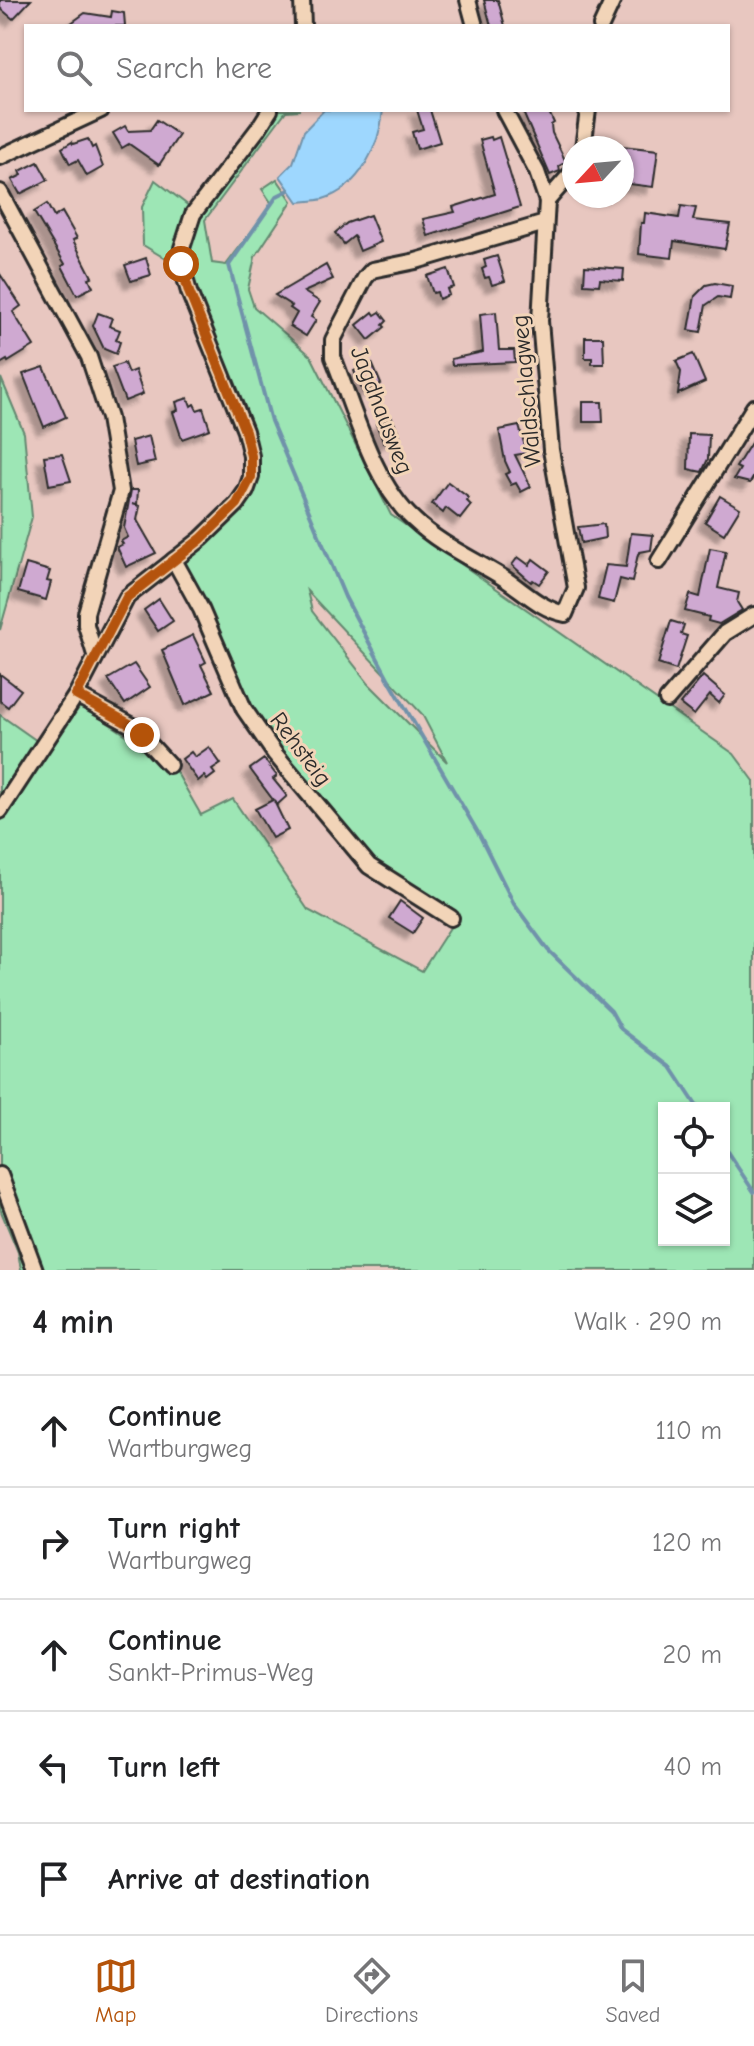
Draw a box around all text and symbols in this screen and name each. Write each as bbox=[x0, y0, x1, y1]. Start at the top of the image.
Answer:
search box bbox=[24, 24, 730, 112]
icon: search bbox=[52, 46, 96, 90]
text: Search here bbox=[116, 51, 272, 86]
north arrow bbox=[562, 136, 634, 208]
route start bbox=[163, 246, 199, 282]
street label: Waldschlagweg bbox=[505, 314, 547, 468]
street label: Jagdhausweg bbox=[345, 342, 419, 478]
street label: Rehsteig bbox=[264, 707, 338, 791]
route end bbox=[124, 717, 160, 753]
map controls bbox=[658, 1102, 730, 1246]
button: locate bbox=[658, 1102, 730, 1174]
button: layers bbox=[658, 1174, 730, 1246]
text: 4 min bbox=[32, 1302, 114, 1342]
text: Walk · 290 m bbox=[574, 1307, 722, 1337]
text: Continue bbox=[108, 1399, 222, 1434]
icon: ahead bbox=[32, 1409, 76, 1453]
text: 110 m bbox=[655, 1416, 722, 1446]
text: Wartburgweg bbox=[108, 1434, 252, 1464]
text: Turn right bbox=[108, 1511, 240, 1546]
icon: right bbox=[32, 1521, 76, 1565]
text: 120 m bbox=[652, 1528, 722, 1558]
text: Wartburgweg bbox=[108, 1546, 252, 1576]
text: Continue bbox=[108, 1623, 222, 1658]
icon: ahead bbox=[32, 1633, 76, 1677]
text: 20 m bbox=[662, 1640, 722, 1670]
text: Sankt-Primus-Weg bbox=[108, 1658, 314, 1688]
icon: left bbox=[32, 1745, 76, 1789]
text: Turn left bbox=[108, 1750, 220, 1785]
text: 40 m bbox=[663, 1752, 722, 1782]
icon: arrive bbox=[32, 1857, 76, 1901]
text: Arrive at destination bbox=[108, 1862, 370, 1897]
tab: Map bbox=[94, 1954, 138, 2028]
tab: Directions bbox=[325, 1954, 418, 2028]
tab: Saved bbox=[605, 1954, 660, 2028]

